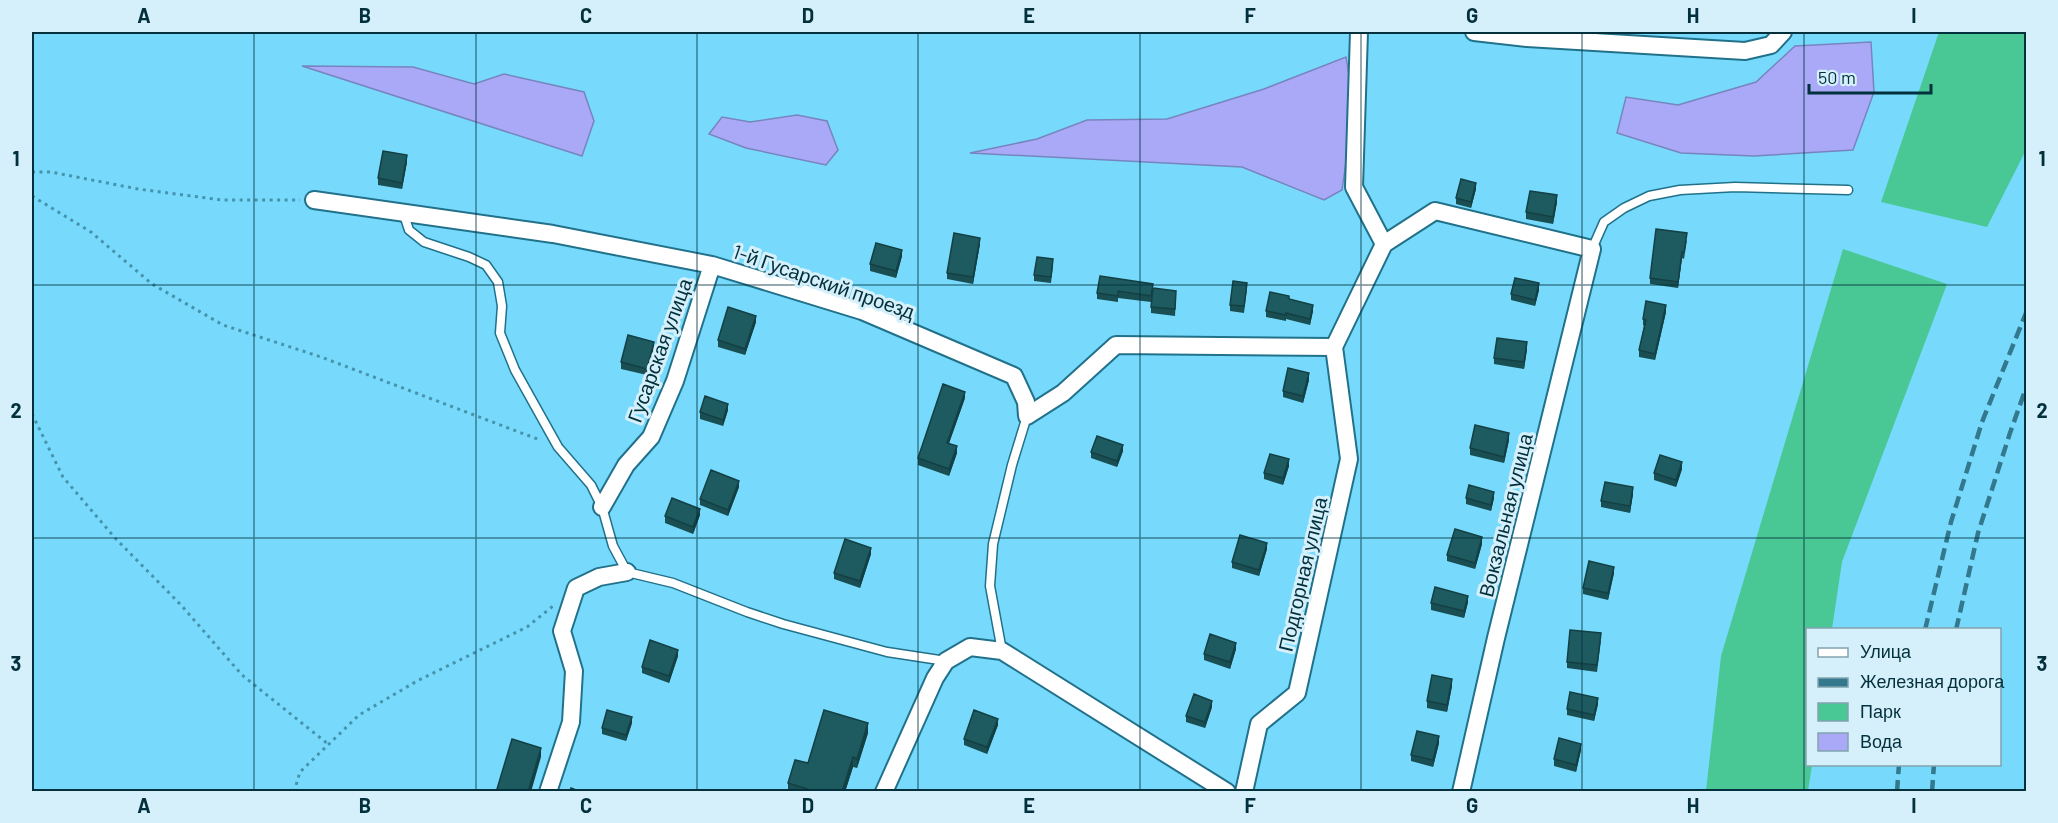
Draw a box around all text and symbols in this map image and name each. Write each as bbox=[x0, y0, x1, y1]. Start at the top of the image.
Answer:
text: A bbox=[137, 3, 151, 27]
text: B bbox=[359, 3, 371, 27]
text: C bbox=[580, 3, 592, 27]
text: D bbox=[802, 3, 814, 27]
text: E bbox=[1023, 3, 1035, 27]
text: F bbox=[1244, 3, 1256, 27]
text: G bbox=[1466, 3, 1478, 27]
text: H bbox=[1687, 3, 1699, 27]
text: I bbox=[1911, 3, 1917, 27]
scale bar bbox=[1809, 57, 1930, 95]
text: 50 m bbox=[1818, 66, 1856, 88]
text: 1 bbox=[12, 146, 20, 170]
text: 1 bbox=[2038, 146, 2046, 170]
street label: 1-й Гусарский проезд bbox=[730, 239, 918, 324]
street label: Гусарская улица bbox=[622, 274, 697, 425]
text: 2 bbox=[10, 398, 22, 422]
text: 2 bbox=[2036, 398, 2048, 422]
street label: Вокзальная улица bbox=[1473, 430, 1537, 599]
street label: Подгорная улица bbox=[1273, 494, 1332, 654]
legend bbox=[1806, 628, 2001, 766]
text: Улица bbox=[1860, 640, 1912, 662]
text: 3 bbox=[11, 651, 21, 675]
text: 3 bbox=[2037, 651, 2047, 675]
text: Железная дорога bbox=[1860, 670, 2005, 692]
text: Парк bbox=[1860, 700, 1901, 722]
text: Вода bbox=[1860, 730, 1903, 752]
text: A bbox=[137, 793, 151, 817]
text: B bbox=[359, 793, 371, 817]
text: C bbox=[580, 793, 592, 817]
text: D bbox=[802, 793, 814, 817]
text: E bbox=[1023, 793, 1035, 817]
text: F bbox=[1244, 793, 1256, 817]
text: G bbox=[1466, 793, 1478, 817]
text: H bbox=[1687, 793, 1699, 817]
text: I bbox=[1911, 793, 1917, 817]

